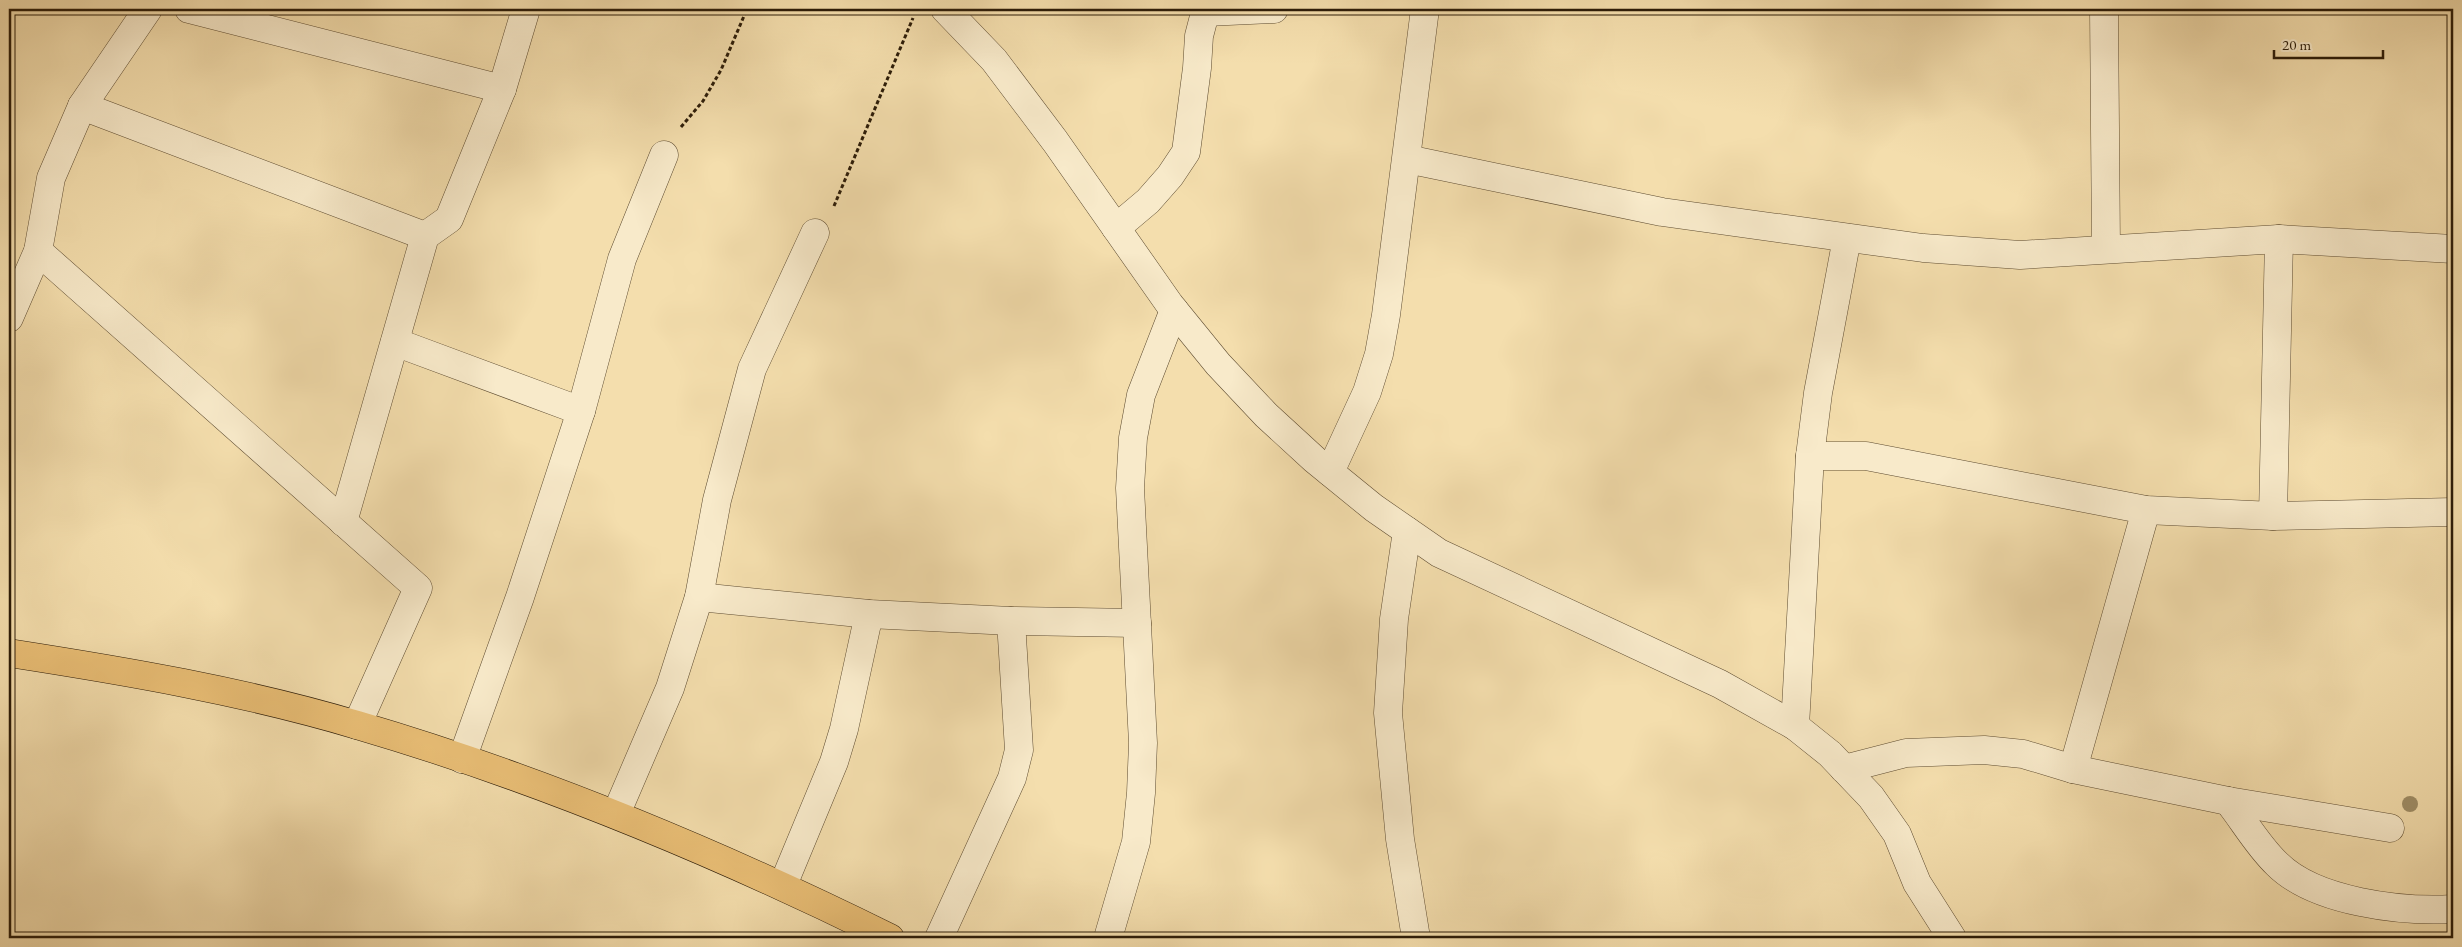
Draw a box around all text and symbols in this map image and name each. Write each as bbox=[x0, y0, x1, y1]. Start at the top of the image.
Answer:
scale bar bbox=[2274, 28, 2383, 60]
text: 20 m bbox=[2282, 35, 2311, 54]

